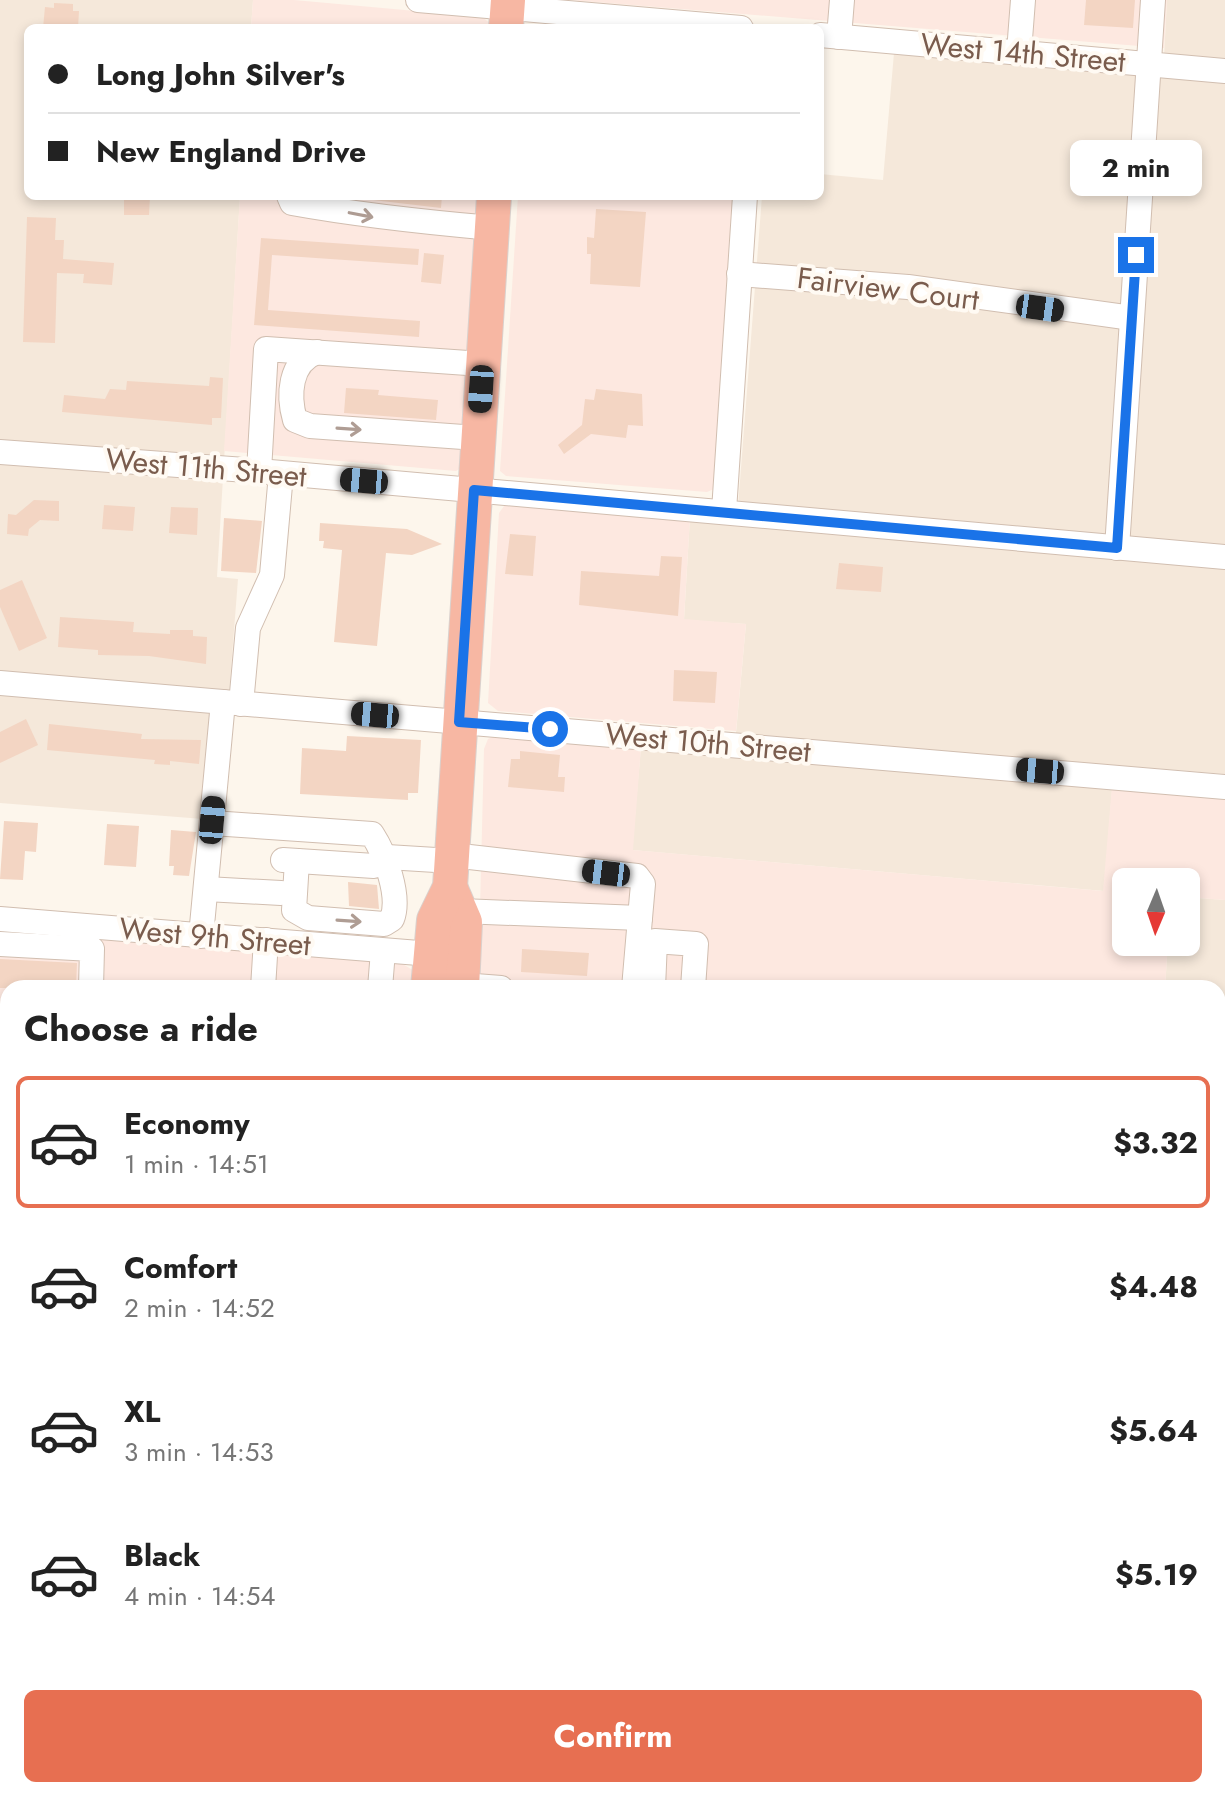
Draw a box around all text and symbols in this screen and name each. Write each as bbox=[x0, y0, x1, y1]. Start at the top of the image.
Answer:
street label: West 14th Street bbox=[919, 22, 1128, 83]
text: Long John Silver's bbox=[96, 53, 345, 96]
text: New England Drive bbox=[96, 130, 366, 173]
callout: 2 min bbox=[1070, 139, 1202, 195]
text: 2 min bbox=[1102, 149, 1170, 187]
one-way arrow bbox=[348, 208, 374, 223]
route end bbox=[1118, 237, 1154, 273]
street label: Fairview Court bbox=[795, 256, 982, 321]
car bbox=[1015, 293, 1065, 323]
car bbox=[467, 364, 495, 414]
one-way arrow bbox=[335, 422, 362, 437]
street label: West 11th Street bbox=[104, 437, 309, 498]
car bbox=[339, 467, 389, 495]
car bbox=[350, 701, 400, 729]
route start bbox=[532, 711, 568, 747]
street label: West 10th Street bbox=[604, 712, 813, 773]
car bbox=[1015, 757, 1065, 785]
car bbox=[198, 795, 226, 845]
car bbox=[581, 858, 631, 888]
north arrow bbox=[1112, 868, 1200, 956]
map controls bbox=[1112, 868, 1200, 956]
street label: West 9th Street bbox=[118, 907, 313, 966]
one-way arrow bbox=[335, 914, 362, 929]
text: Choose a ride bbox=[24, 1002, 258, 1054]
text: Economy bbox=[124, 1102, 250, 1145]
icon: car bbox=[28, 1106, 100, 1178]
text: $3.32 bbox=[1113, 1121, 1198, 1164]
text: 1 min · 14:51 bbox=[124, 1145, 269, 1183]
text: Comfort bbox=[124, 1246, 237, 1289]
icon: car bbox=[28, 1250, 100, 1322]
text: $4.48 bbox=[1109, 1265, 1198, 1308]
text: 2 min · 14:52 bbox=[124, 1289, 275, 1327]
text: XL bbox=[124, 1390, 160, 1433]
icon: car bbox=[28, 1394, 100, 1466]
text: $5.64 bbox=[1109, 1409, 1198, 1452]
text: 3 min · 14:53 bbox=[124, 1433, 274, 1471]
text: Black bbox=[124, 1534, 200, 1577]
icon: car bbox=[28, 1538, 100, 1610]
text: $5.19 bbox=[1115, 1553, 1198, 1596]
text: 4 min · 14:54 bbox=[124, 1577, 276, 1615]
button: Confirm bbox=[24, 1690, 1202, 1782]

